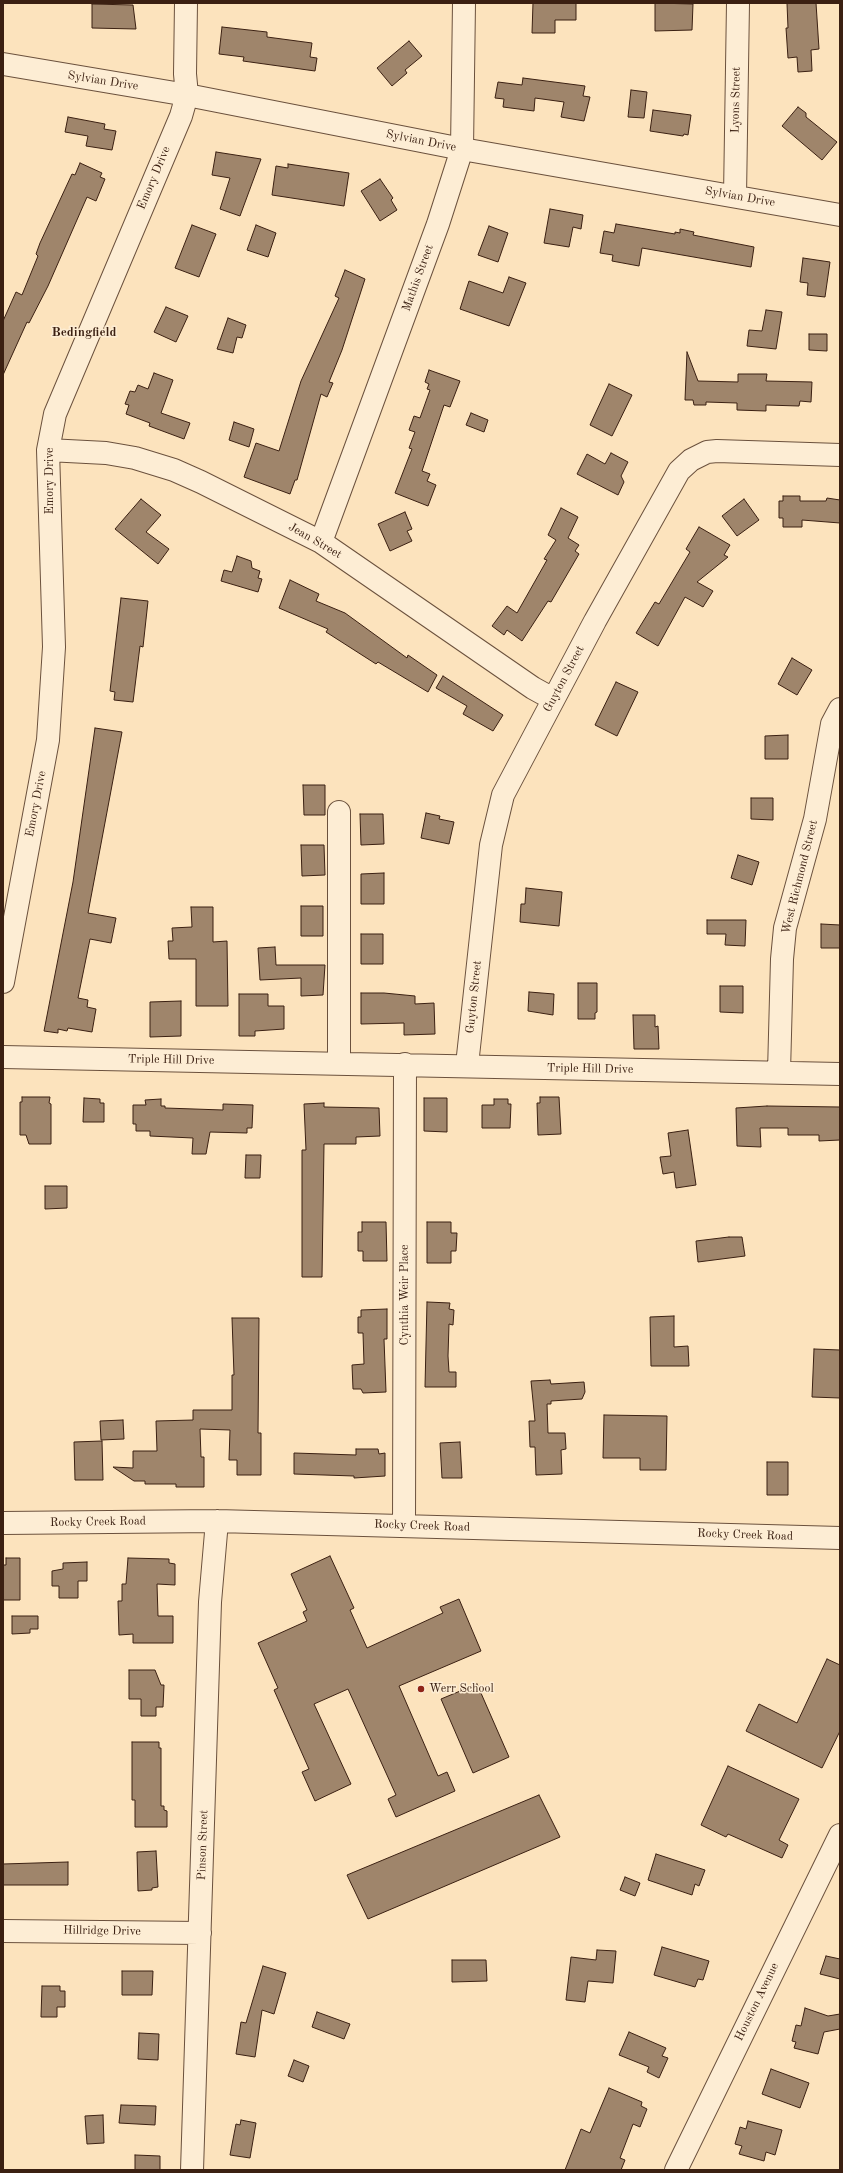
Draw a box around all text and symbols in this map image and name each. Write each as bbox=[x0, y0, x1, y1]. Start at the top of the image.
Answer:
street label: Lyons Street bbox=[728, 67, 744, 133]
street label: Sylvian Drive bbox=[67, 68, 139, 94]
street label: Sylvian Drive bbox=[385, 127, 457, 155]
street label: Emory Drive bbox=[134, 144, 174, 212]
street label: Sylvian Drive bbox=[704, 184, 776, 210]
street label: Mathis Street bbox=[399, 242, 437, 314]
district label: Bedingfield bbox=[51, 325, 117, 341]
street label: Emory Drive bbox=[43, 447, 57, 515]
street label: Jean Street bbox=[286, 520, 344, 562]
street label: Guyton Street bbox=[540, 643, 588, 715]
street label: Emory Drive bbox=[23, 770, 49, 838]
street label: West Richmond Street bbox=[779, 819, 821, 935]
street label: Guyton Street bbox=[463, 960, 485, 1034]
street label: Triple Hill Drive bbox=[128, 1052, 214, 1068]
street label: Triple Hill Drive bbox=[547, 1061, 633, 1077]
street label: Cynthia Weir Place bbox=[398, 1245, 412, 1345]
street label: Rocky Creek Road bbox=[50, 1514, 146, 1530]
street label: Rocky Creek Road bbox=[374, 1517, 470, 1535]
street label: Rocky Creek Road bbox=[697, 1526, 793, 1544]
place label: Werr School bbox=[429, 1682, 494, 1696]
marker: Werr School bbox=[416, 1684, 426, 1694]
street label: Pinson Street bbox=[195, 1809, 211, 1881]
street label: Hillridge Drive bbox=[63, 1923, 141, 1939]
street label: Houston Avenue bbox=[732, 1961, 782, 2043]

